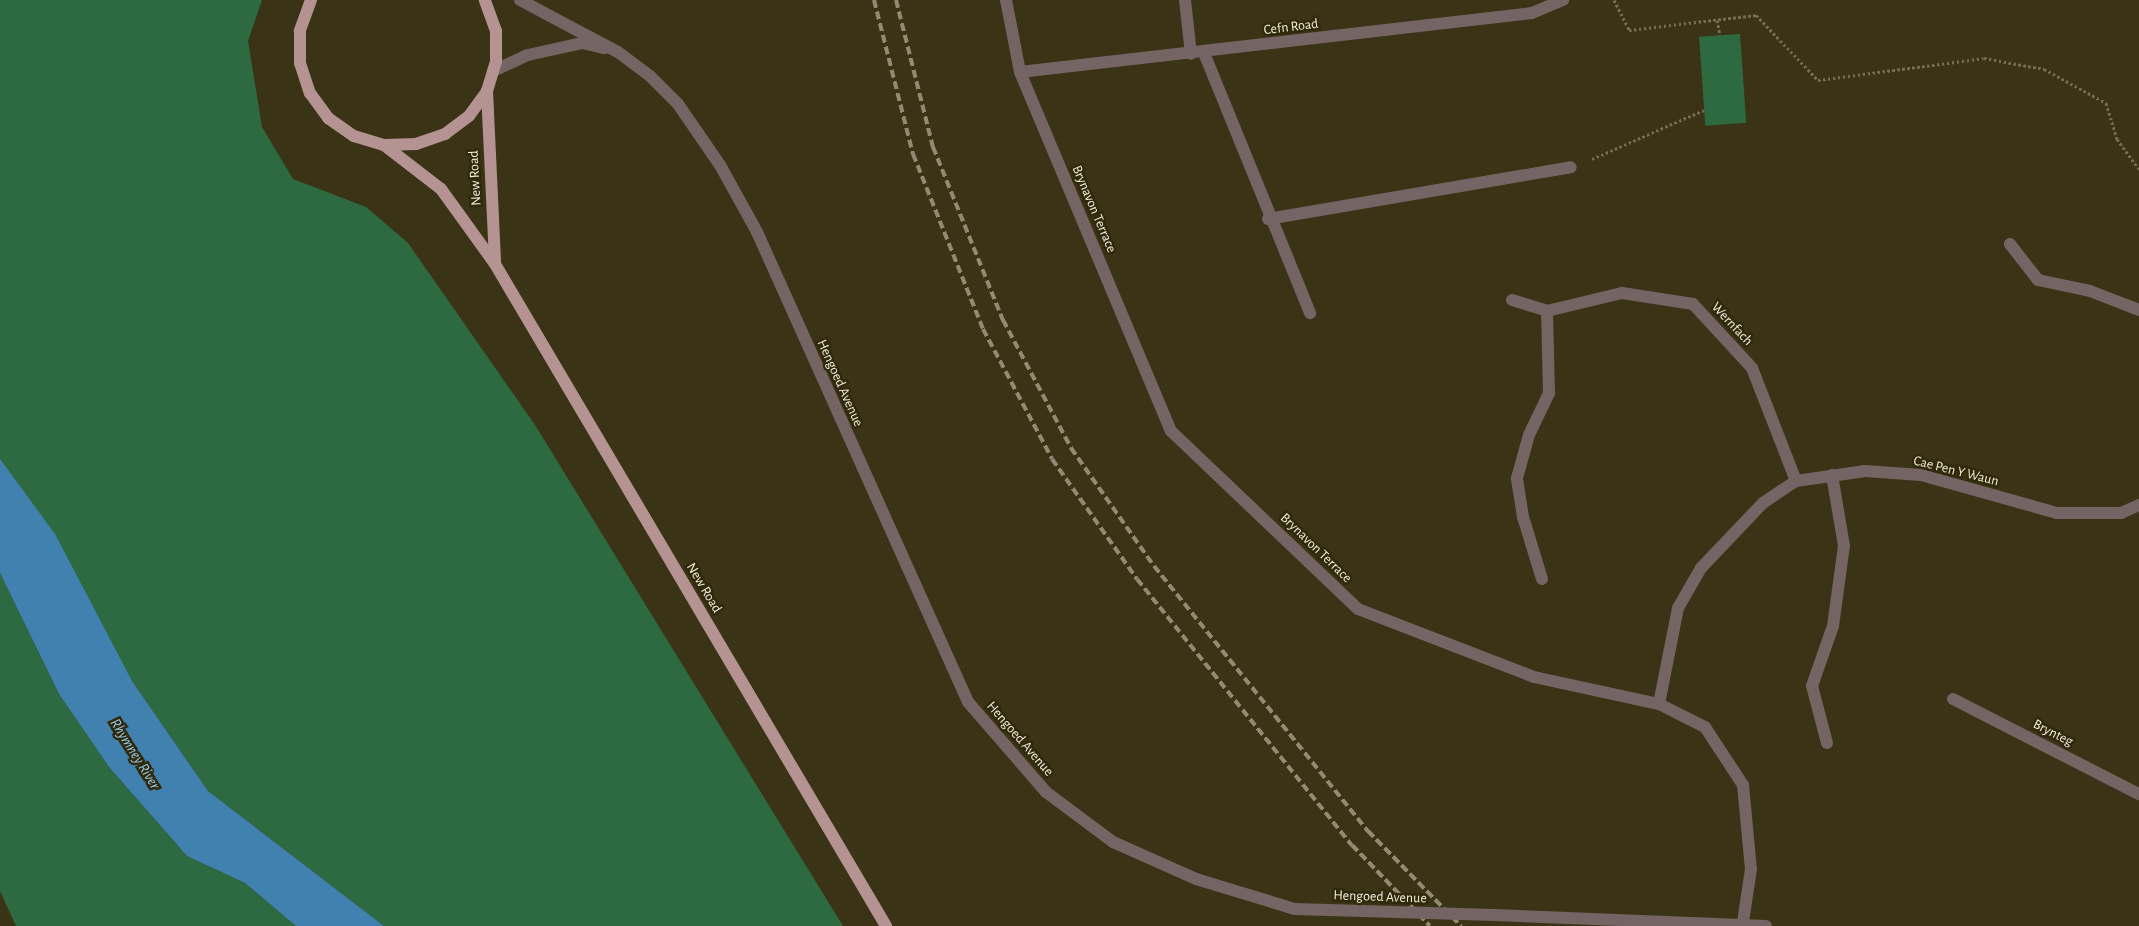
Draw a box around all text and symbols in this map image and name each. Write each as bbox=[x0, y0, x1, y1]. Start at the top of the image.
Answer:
street label: Cefn Road bbox=[1263, 15, 1319, 39]
street label: New Road bbox=[465, 150, 485, 206]
street label: Brynavon Terrace bbox=[1068, 163, 1120, 255]
street label: Wernfach bbox=[1708, 299, 1756, 349]
street label: Hengoed Avenue bbox=[813, 337, 867, 429]
street label: Cae Pen Y Waun bbox=[1912, 452, 2000, 490]
street label: Brynavon Terrace bbox=[1277, 510, 1355, 586]
street label: New Road bbox=[683, 560, 725, 616]
street label: Hengoed Avenue bbox=[983, 698, 1057, 780]
water label: Rhymney River bbox=[106, 715, 164, 793]
street label: Brynteg bbox=[2030, 716, 2076, 750]
street label: Hengoed Avenue bbox=[1333, 887, 1427, 907]

